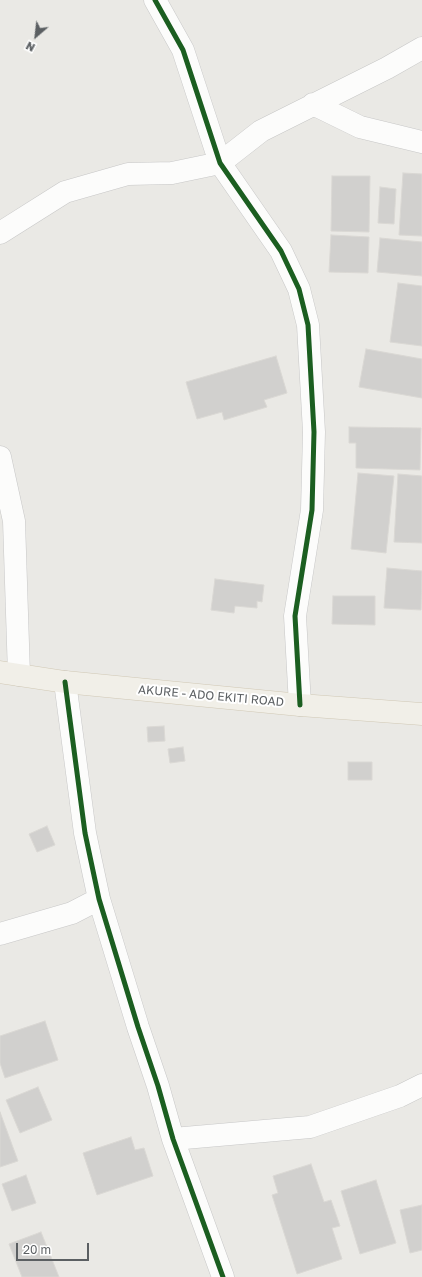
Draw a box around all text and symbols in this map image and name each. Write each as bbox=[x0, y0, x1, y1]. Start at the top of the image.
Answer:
north arrow bbox=[16, 16, 56, 56]
text: N bbox=[23, 39, 37, 55]
street label: AKURE - ADO EKITI ROAD bbox=[138, 682, 284, 710]
scale bar bbox=[18, 1235, 91, 1261]
text: 20 m bbox=[23, 1242, 51, 1257]

